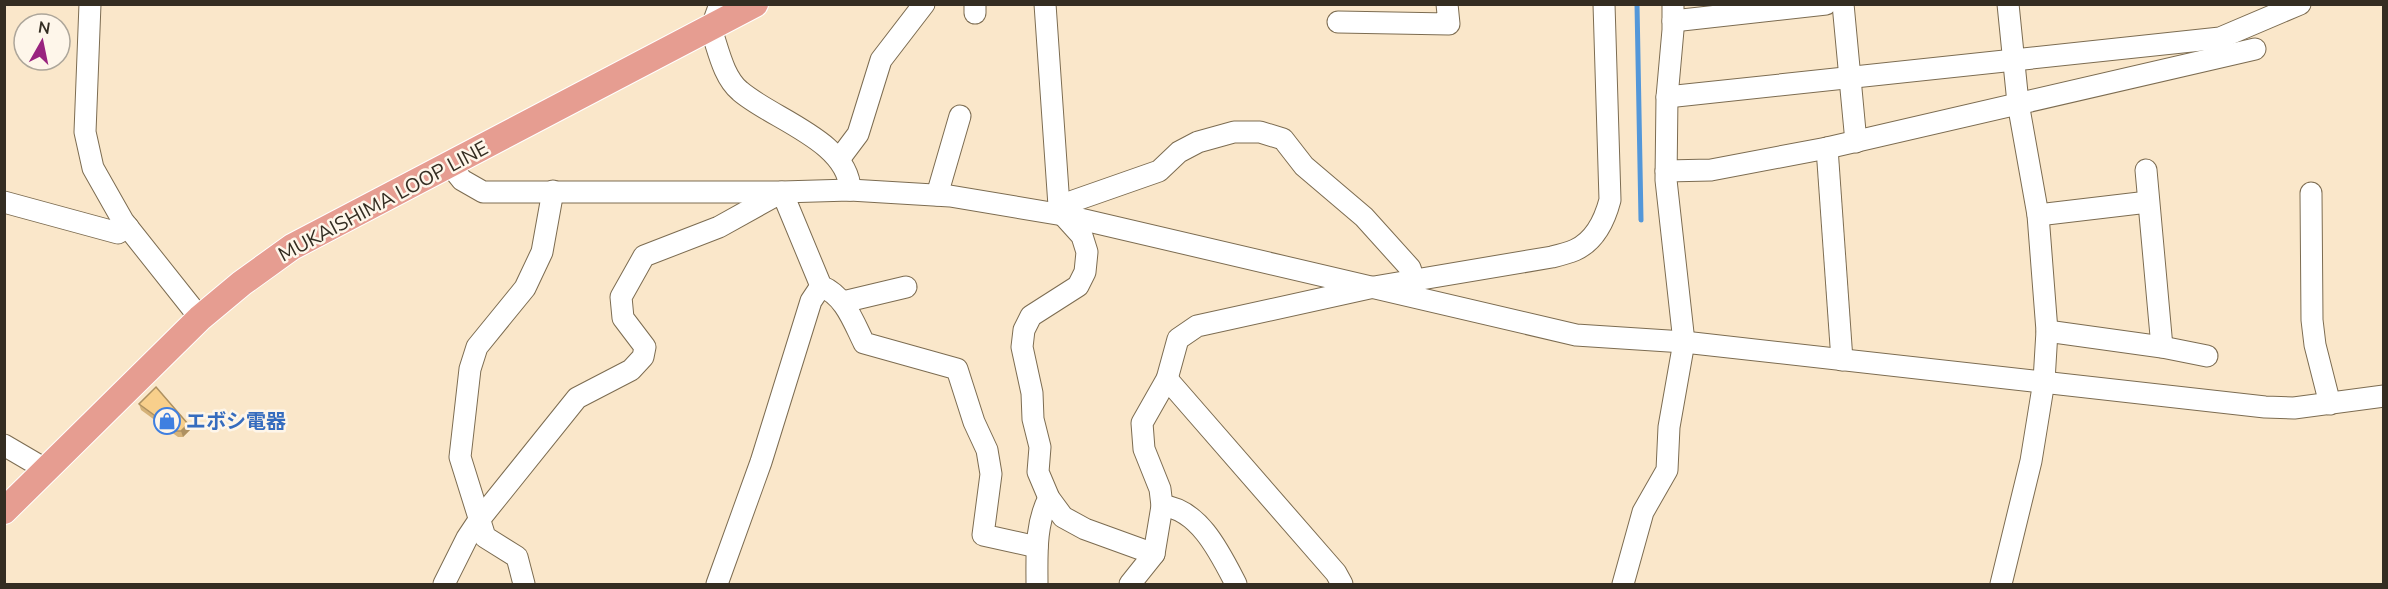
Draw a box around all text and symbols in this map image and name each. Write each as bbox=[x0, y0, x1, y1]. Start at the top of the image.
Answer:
north arrow bbox=[12, 12, 72, 72]
text: N bbox=[37, 16, 52, 40]
street label: MUKAISHIMA LOOP LINE bbox=[274, 135, 493, 268]
shop icon: エボシ電器 bbox=[152, 406, 182, 436]
place label: エボシ電器 bbox=[186, 408, 286, 435]

